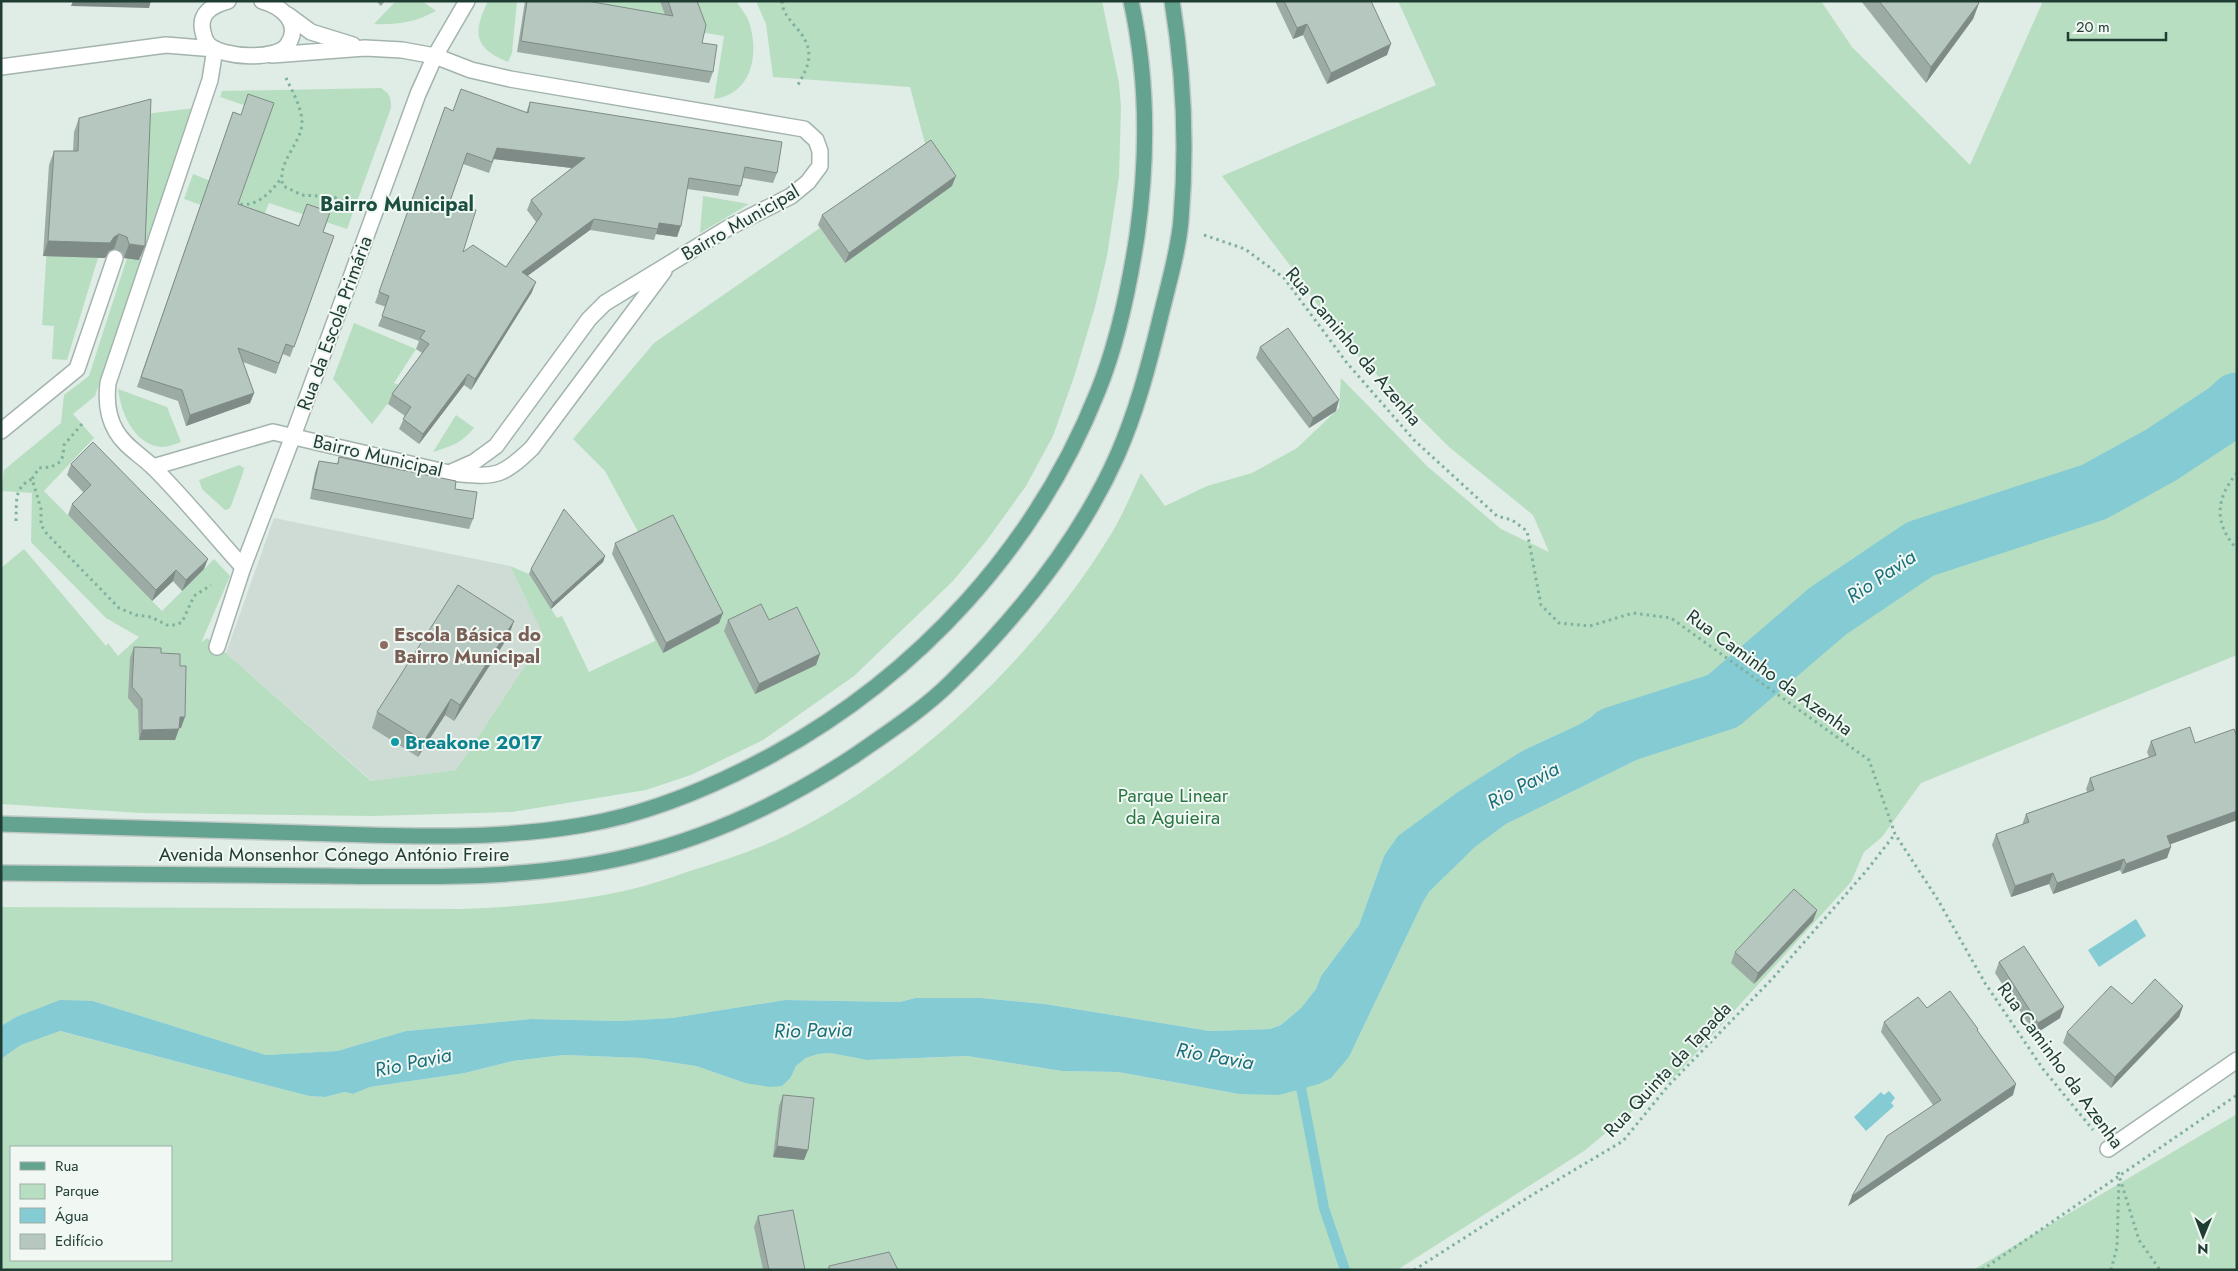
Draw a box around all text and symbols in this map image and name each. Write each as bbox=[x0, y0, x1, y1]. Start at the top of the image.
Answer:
scale bar bbox=[2068, 10, 2166, 42]
text: 20 m bbox=[2076, 16, 2110, 38]
street label: Bairro Municipal bbox=[676, 178, 804, 267]
district label: Bairro Municipal bbox=[320, 190, 474, 219]
street label: Rua da Escola Primária bbox=[290, 232, 379, 414]
street label: Rua Caminho da Azenha bbox=[1279, 261, 1428, 432]
street label: Bairro Municipal bbox=[310, 427, 445, 484]
water label: Rio Pavia bbox=[1841, 543, 1922, 610]
street label: Rua Caminho da Azenha bbox=[1681, 603, 1858, 742]
place label: Escola Básica do Bairro Municipal bbox=[394, 621, 541, 670]
marker: Escola Básica do Bairro Municipal bbox=[378, 639, 390, 651]
place label: Breakone 2017 bbox=[405, 729, 542, 756]
marker: Breakone 2017 bbox=[389, 736, 401, 748]
water label: Rio Pavia bbox=[1482, 754, 1565, 817]
park label: Parque Linear da Aguieira bbox=[1118, 782, 1229, 831]
street label: Avenida Monsenhor Cónego António Freire bbox=[159, 841, 509, 868]
street label: Rua Caminho da Azenha bbox=[1991, 977, 2130, 1154]
street label: Rua Quinta da Tapada bbox=[1597, 996, 1737, 1143]
water label: Rio Pavia bbox=[774, 1015, 852, 1046]
water label: Rio Pavia bbox=[1174, 1035, 1256, 1078]
water label: Rio Pavia bbox=[372, 1040, 454, 1085]
legend bbox=[10, 1146, 172, 1261]
text: Rua bbox=[55, 1155, 79, 1177]
text: Parque bbox=[55, 1180, 99, 1202]
text: Água bbox=[55, 1205, 89, 1227]
north arrow bbox=[2178, 1211, 2228, 1261]
text: Edifício bbox=[55, 1230, 103, 1252]
text: N bbox=[2197, 1239, 2209, 1259]

